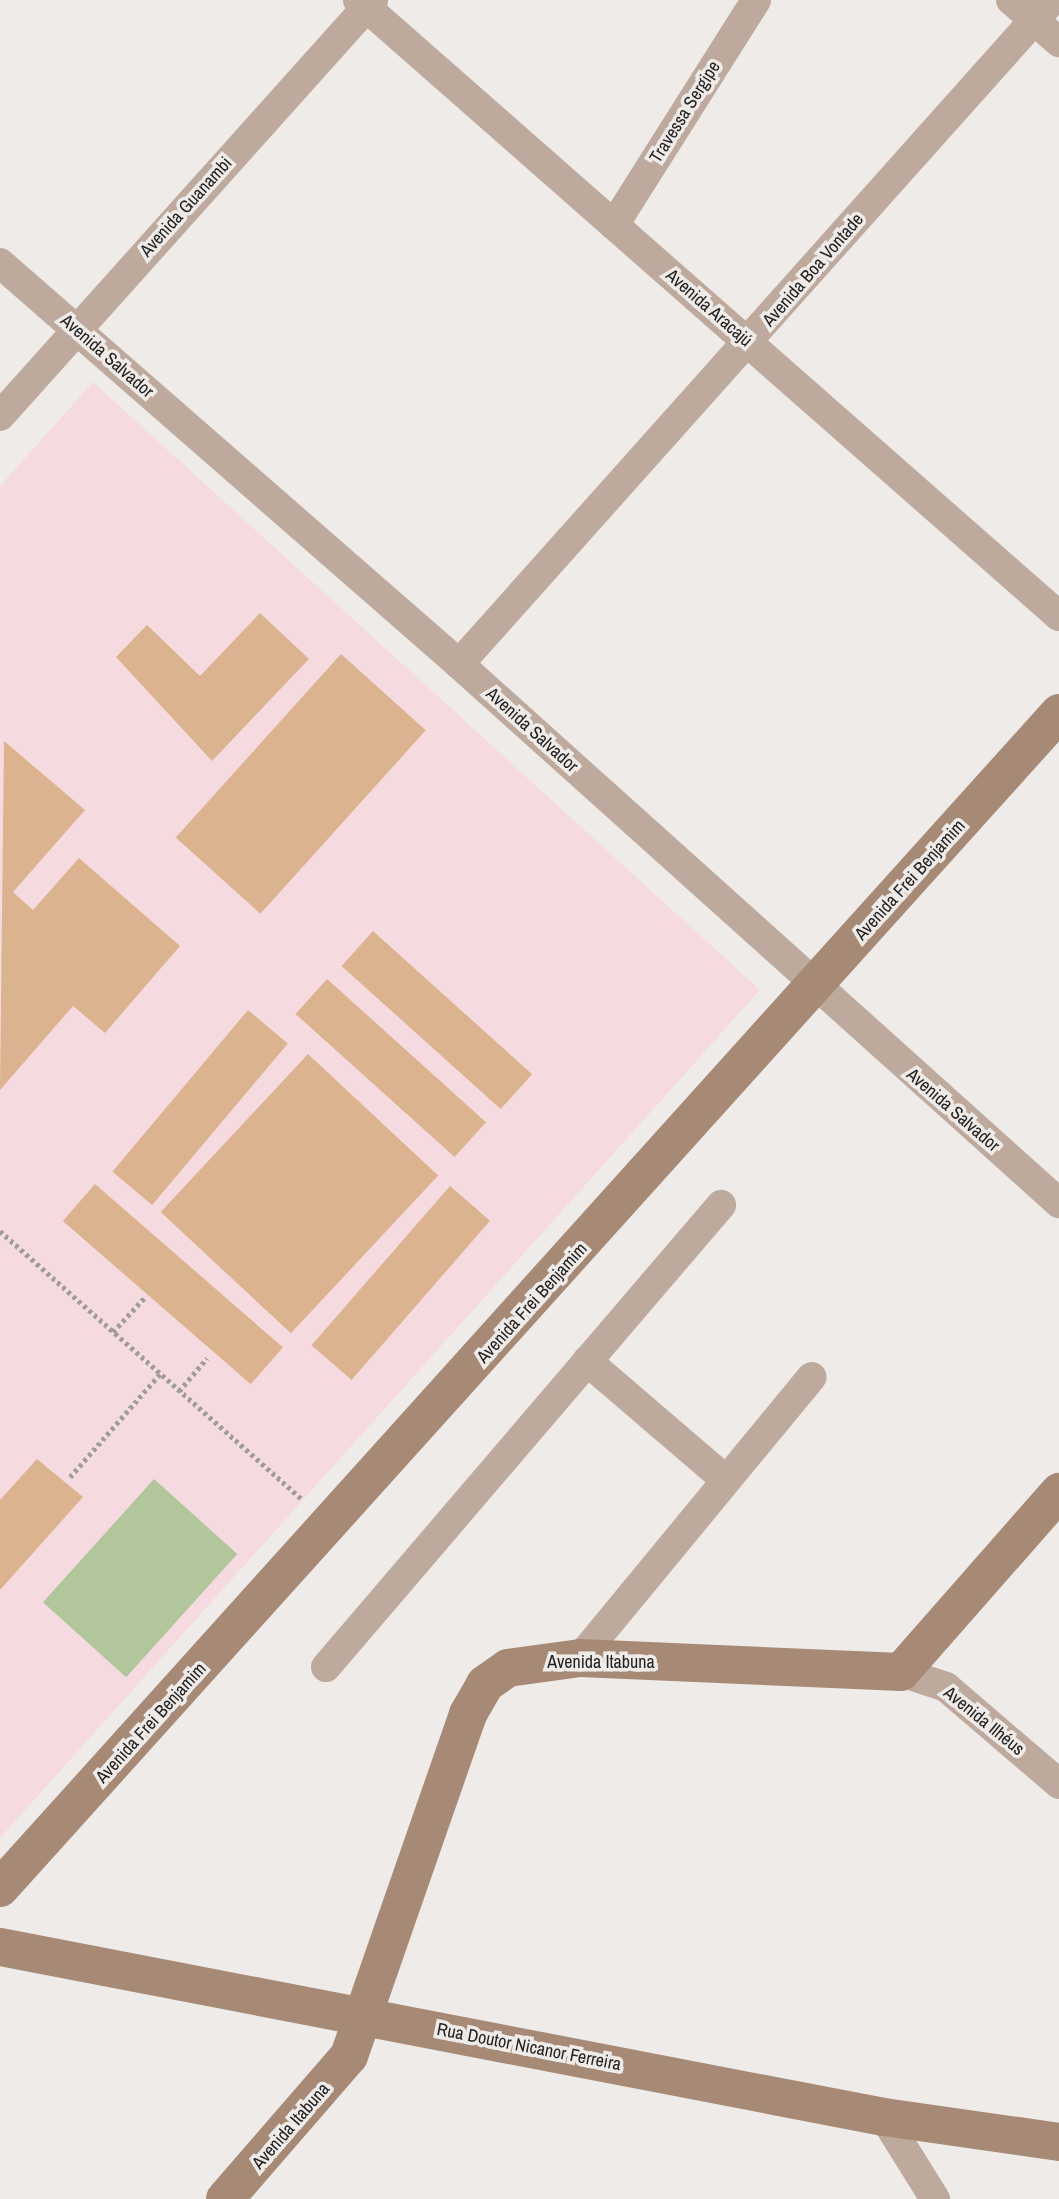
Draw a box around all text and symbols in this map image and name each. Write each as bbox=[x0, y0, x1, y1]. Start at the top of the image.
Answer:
street label: Travessa Sergipe bbox=[645, 57, 725, 167]
street label: Avenida Guanambi bbox=[136, 153, 236, 261]
street label: Avenida Boa Vontade bbox=[758, 209, 868, 331]
street label: Avenida Aracajú bbox=[661, 264, 757, 352]
street label: Avenida Salvador bbox=[56, 310, 158, 402]
street label: Avenida Salvador bbox=[482, 683, 582, 777]
street label: Avenida Frei Benjamim bbox=[850, 815, 970, 945]
street label: Avenida Salvador bbox=[902, 1064, 1004, 1156]
street label: Avenida Frei Benjamim bbox=[472, 1238, 592, 1368]
street label: Avenida Itabuna bbox=[547, 1651, 655, 1673]
street label: Avenida Frei Benjamim bbox=[91, 1658, 211, 1788]
street label: Avenida Ilhéus bbox=[939, 1682, 1029, 1760]
street label: Rua Doutor Nicanor Ferreira bbox=[435, 2019, 623, 2075]
street label: Avenida Itabuna bbox=[248, 2078, 334, 2174]

